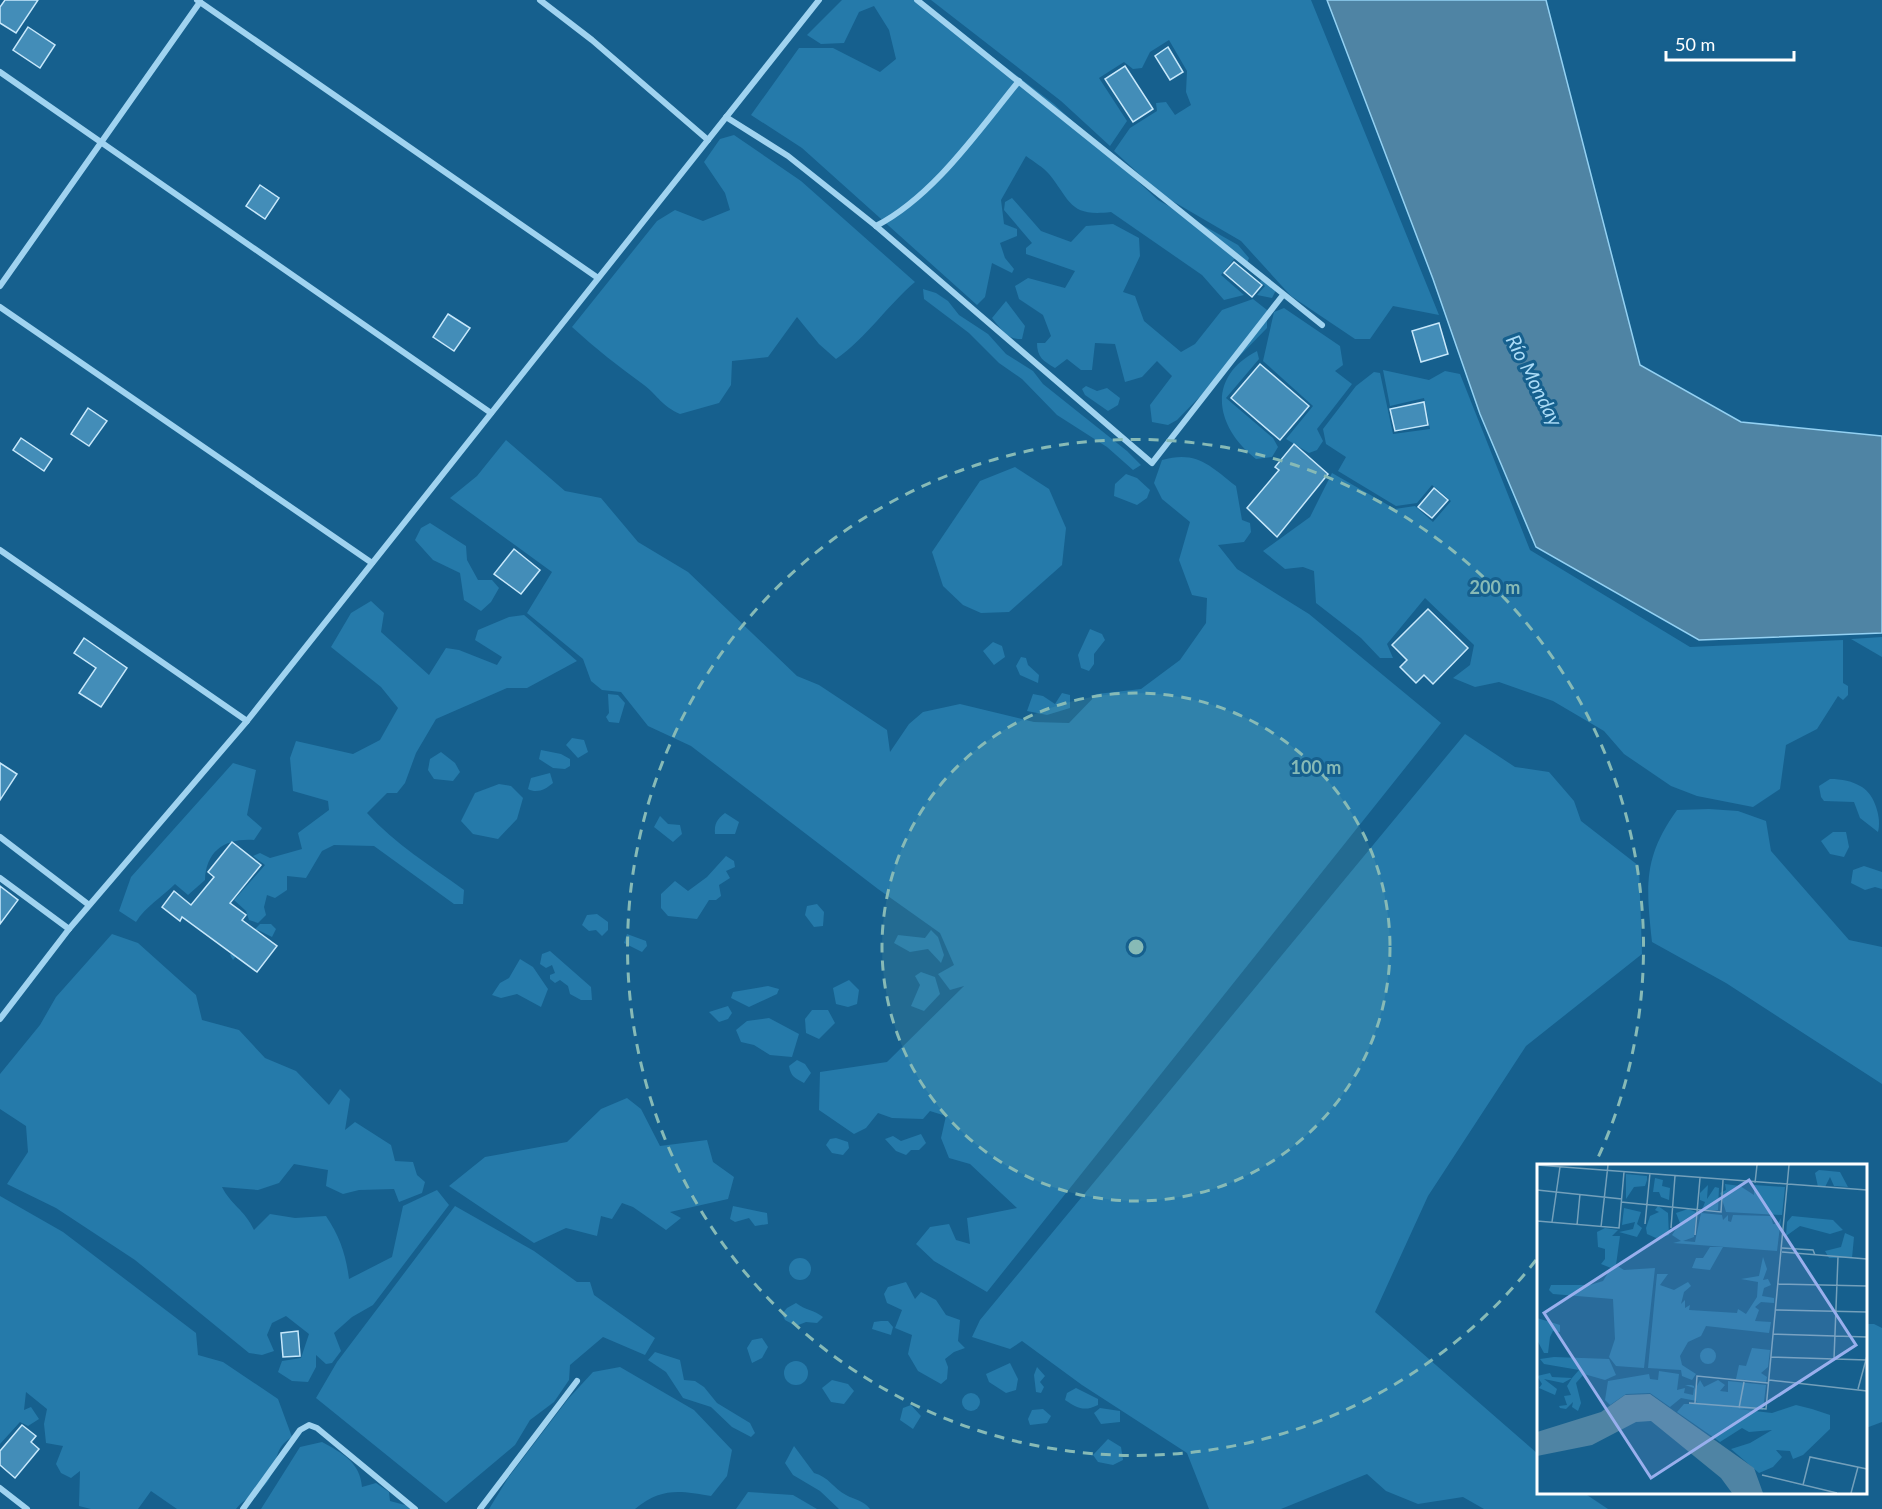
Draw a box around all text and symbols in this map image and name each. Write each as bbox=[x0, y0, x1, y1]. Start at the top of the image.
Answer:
scale bar bbox=[1666, 24, 1794, 62]
text: 50 m bbox=[1675, 33, 1715, 55]
water label: Río Monday bbox=[1502, 330, 1568, 430]
text: 200 m bbox=[1470, 576, 1520, 598]
text: 100 m bbox=[1291, 756, 1341, 778]
centre of rings bbox=[1126, 937, 1146, 957]
inset map bbox=[1537, 1164, 1867, 1494]

